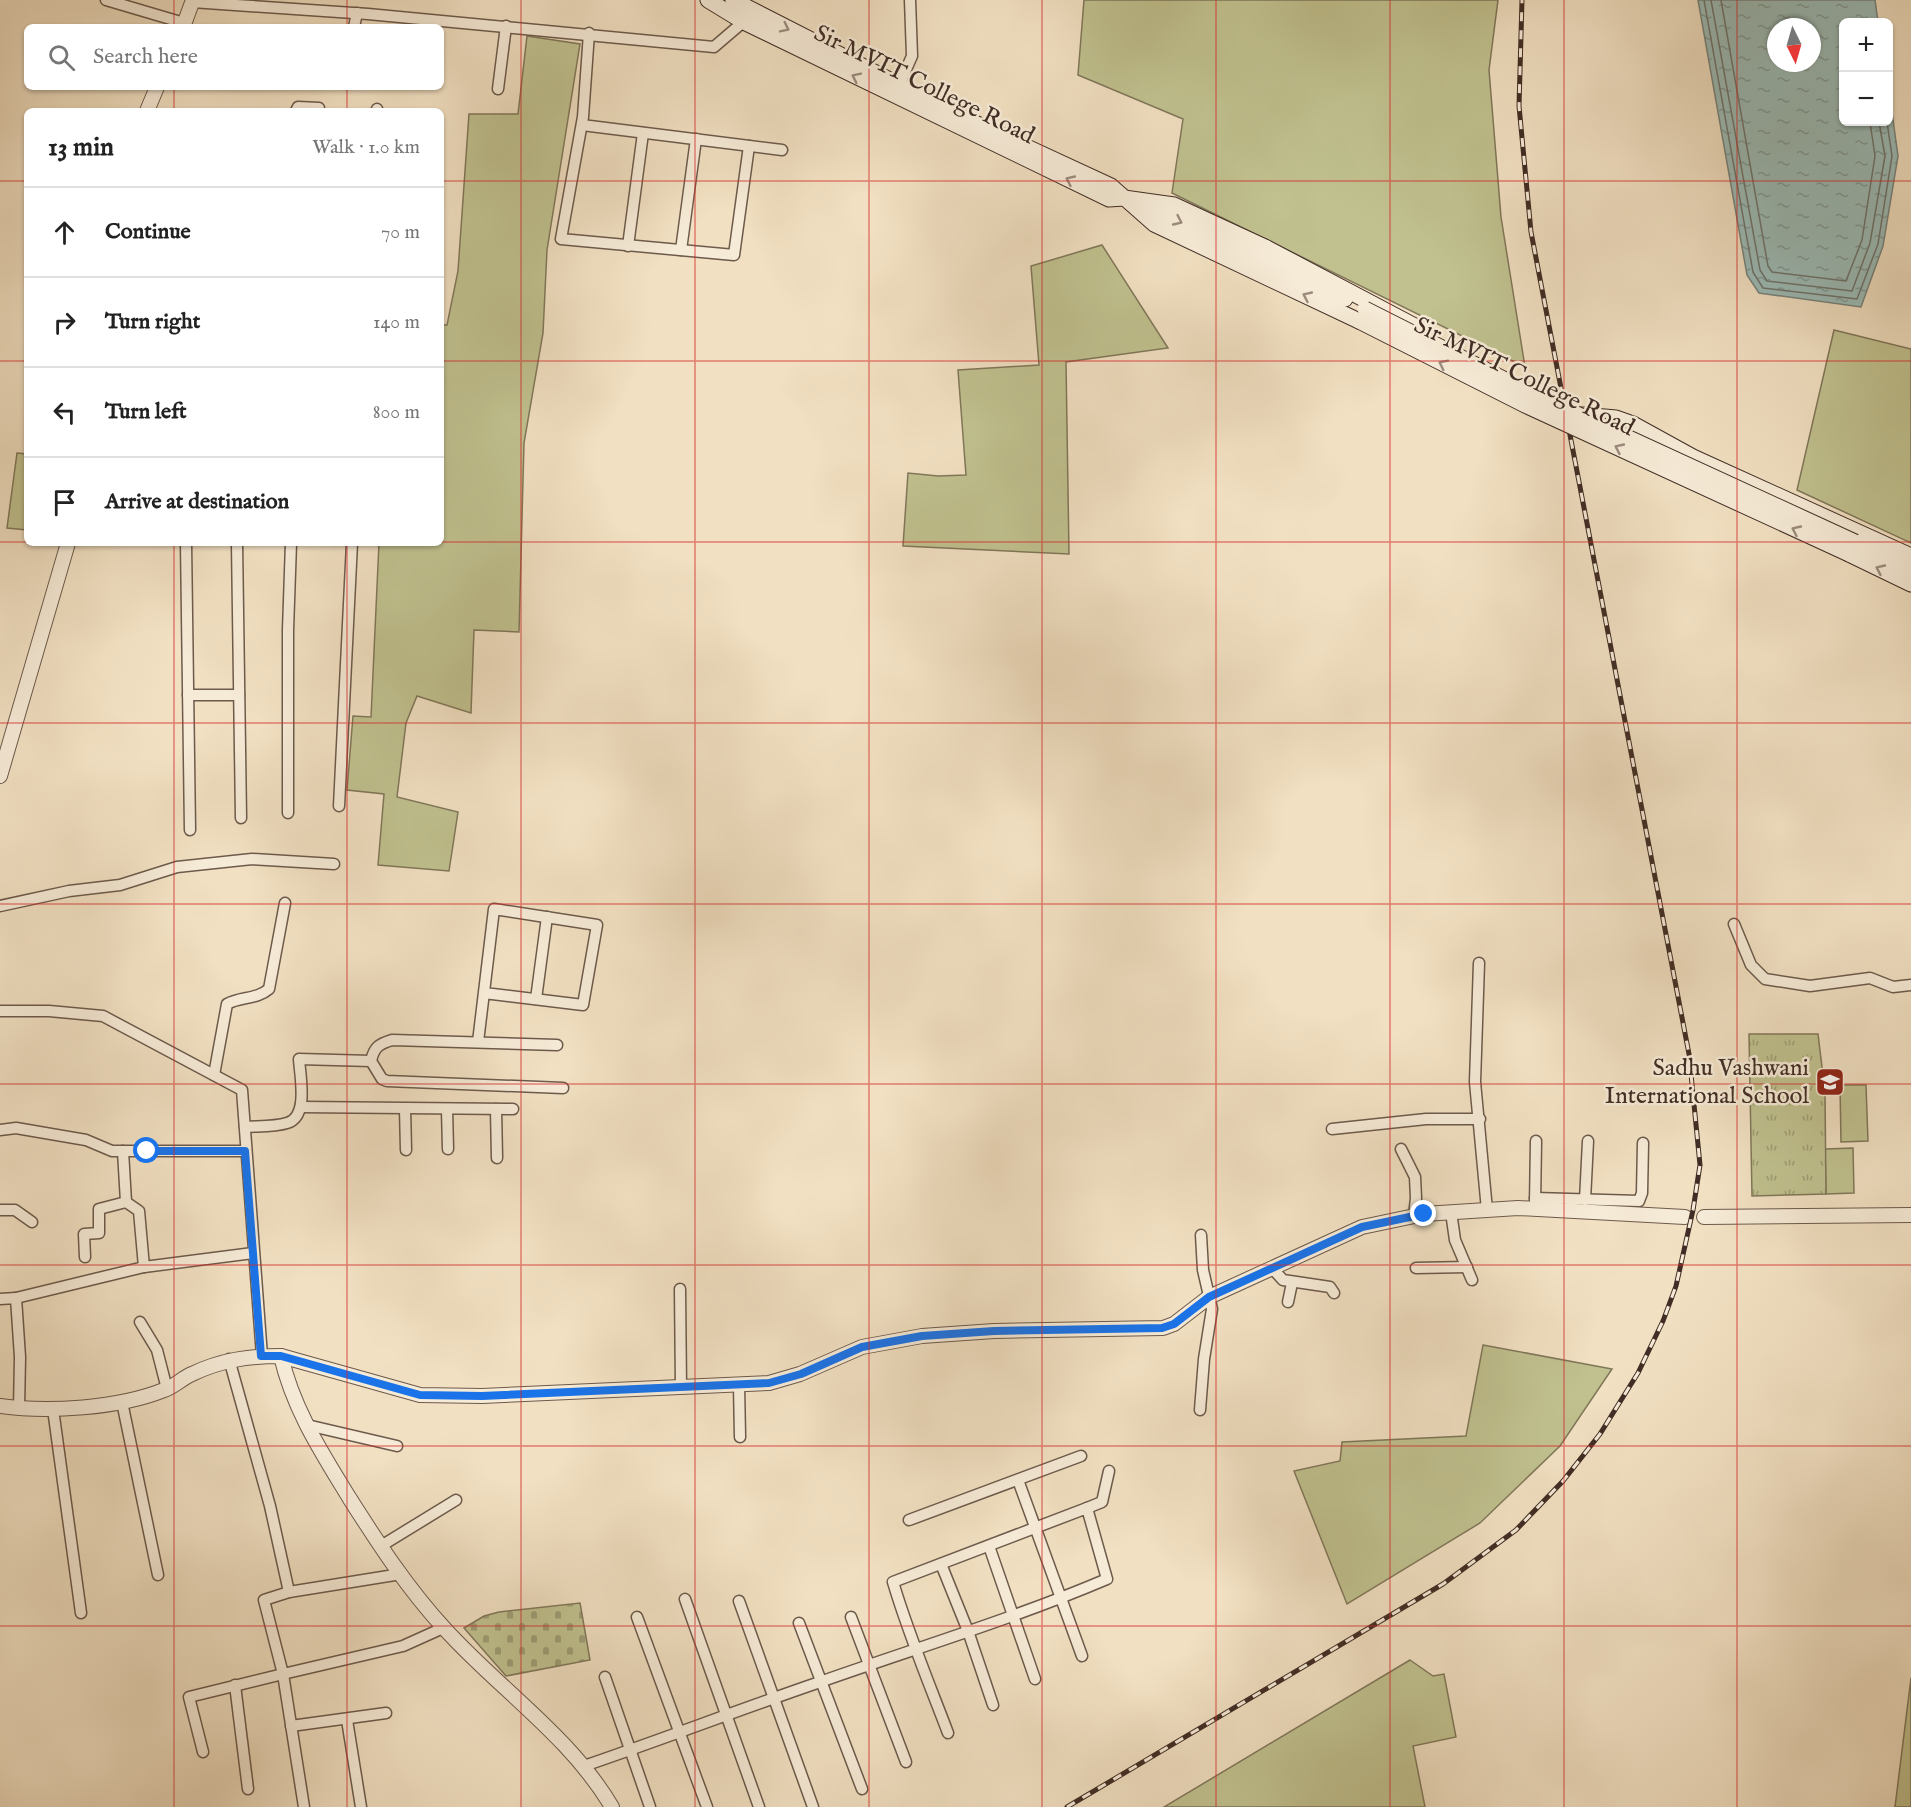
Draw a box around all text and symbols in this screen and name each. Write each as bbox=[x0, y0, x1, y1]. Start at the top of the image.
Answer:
street label: Sir MVIT College Road bbox=[809, 18, 1040, 152]
north arrow bbox=[1767, 18, 1821, 72]
map controls bbox=[1839, 18, 1893, 126]
button: + bbox=[1839, 18, 1893, 72]
one-way arrow bbox=[778, 21, 789, 32]
search box bbox=[24, 24, 444, 90]
icon: search bbox=[45, 41, 78, 74]
text: Search here bbox=[93, 43, 198, 71]
button: − bbox=[1839, 72, 1893, 126]
one-way arrow bbox=[852, 73, 863, 85]
text: 13 min bbox=[48, 131, 114, 164]
text: Walk · 1.0 km bbox=[312, 135, 420, 160]
one-way arrow bbox=[1065, 176, 1076, 188]
one-way arrow bbox=[1171, 213, 1182, 225]
icon: ahead bbox=[48, 216, 81, 249]
text: Continue bbox=[105, 218, 191, 246]
text: 70 m bbox=[381, 220, 420, 245]
one-way arrow bbox=[1302, 292, 1313, 304]
icon: right bbox=[48, 306, 81, 339]
text: Turn right bbox=[105, 308, 200, 336]
text: 140 m bbox=[373, 310, 420, 335]
street label: Sir MVIT College Road bbox=[1409, 310, 1640, 444]
one-way arrow bbox=[1438, 359, 1449, 371]
icon: left bbox=[48, 396, 81, 429]
text: Turn left bbox=[105, 398, 187, 426]
text: 800 m bbox=[373, 400, 420, 425]
one-way arrow bbox=[1614, 444, 1625, 456]
icon: arrive bbox=[48, 486, 81, 519]
text: Arrive at destination bbox=[105, 488, 289, 516]
one-way arrow bbox=[1791, 525, 1802, 537]
one-way arrow bbox=[1876, 564, 1887, 576]
place label: Sadhu Vashwani International School bbox=[1605, 1053, 1809, 1112]
school or university icon: Sadhu Vashwani International School bbox=[1814, 1066, 1846, 1098]
route start bbox=[133, 1137, 159, 1163]
route end bbox=[1410, 1200, 1436, 1226]

